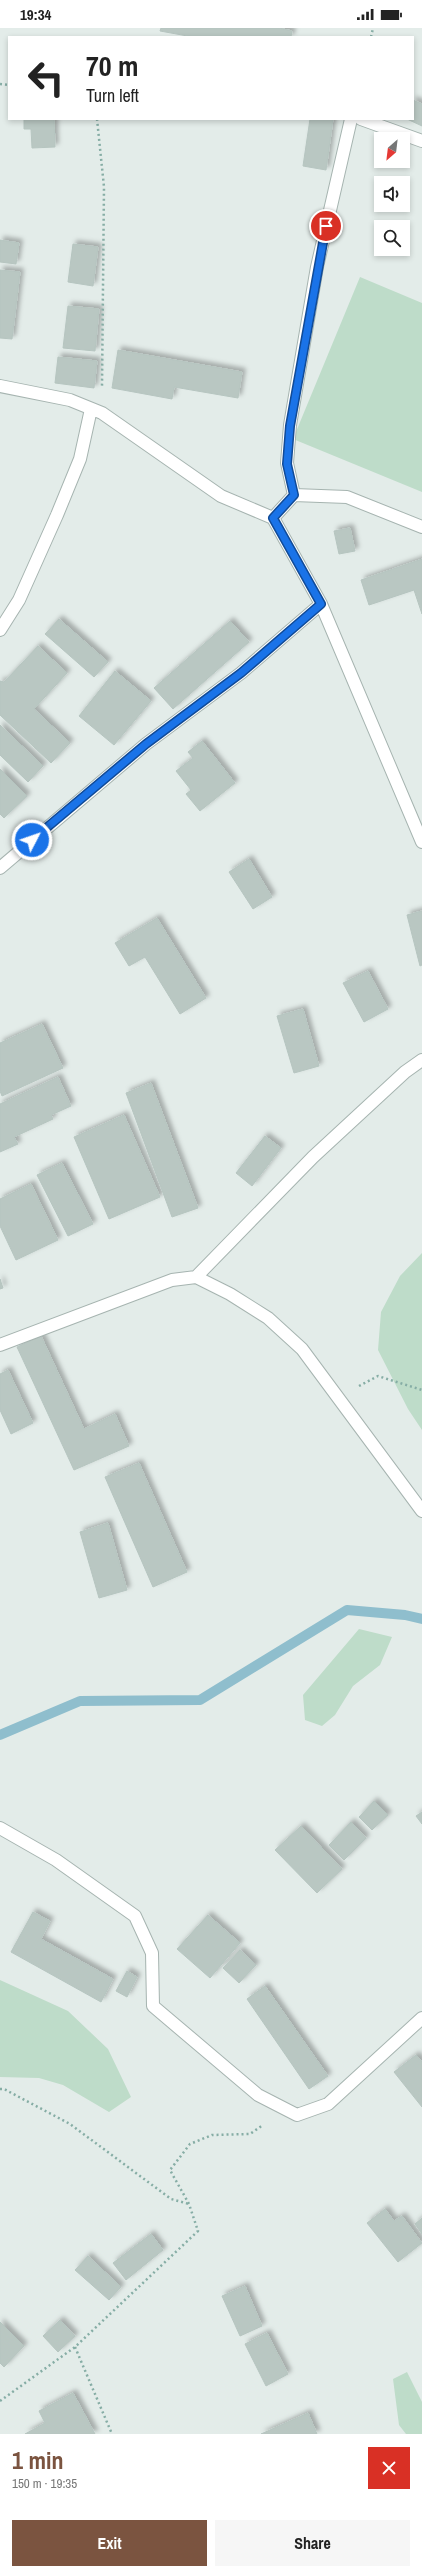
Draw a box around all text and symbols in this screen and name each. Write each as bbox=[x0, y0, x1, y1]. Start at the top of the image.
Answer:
text: 19:34 bbox=[20, 4, 51, 25]
text: 70 m bbox=[86, 47, 138, 85]
icon: left bbox=[20, 52, 72, 104]
text: Turn left bbox=[86, 83, 139, 108]
north arrow bbox=[374, 132, 410, 168]
map controls bbox=[374, 132, 410, 256]
button: sound bbox=[374, 176, 410, 212]
pin bbox=[309, 209, 343, 243]
icon: arrive bbox=[315, 215, 337, 237]
button: search bbox=[374, 220, 410, 256]
position arrow bbox=[11, 819, 53, 861]
text: 1 min bbox=[12, 2444, 63, 2476]
button: close bbox=[368, 2447, 410, 2489]
text: 150 m · 19:35 bbox=[12, 2475, 77, 2492]
button: Exit bbox=[12, 2520, 207, 2566]
button: Share bbox=[215, 2520, 410, 2566]

